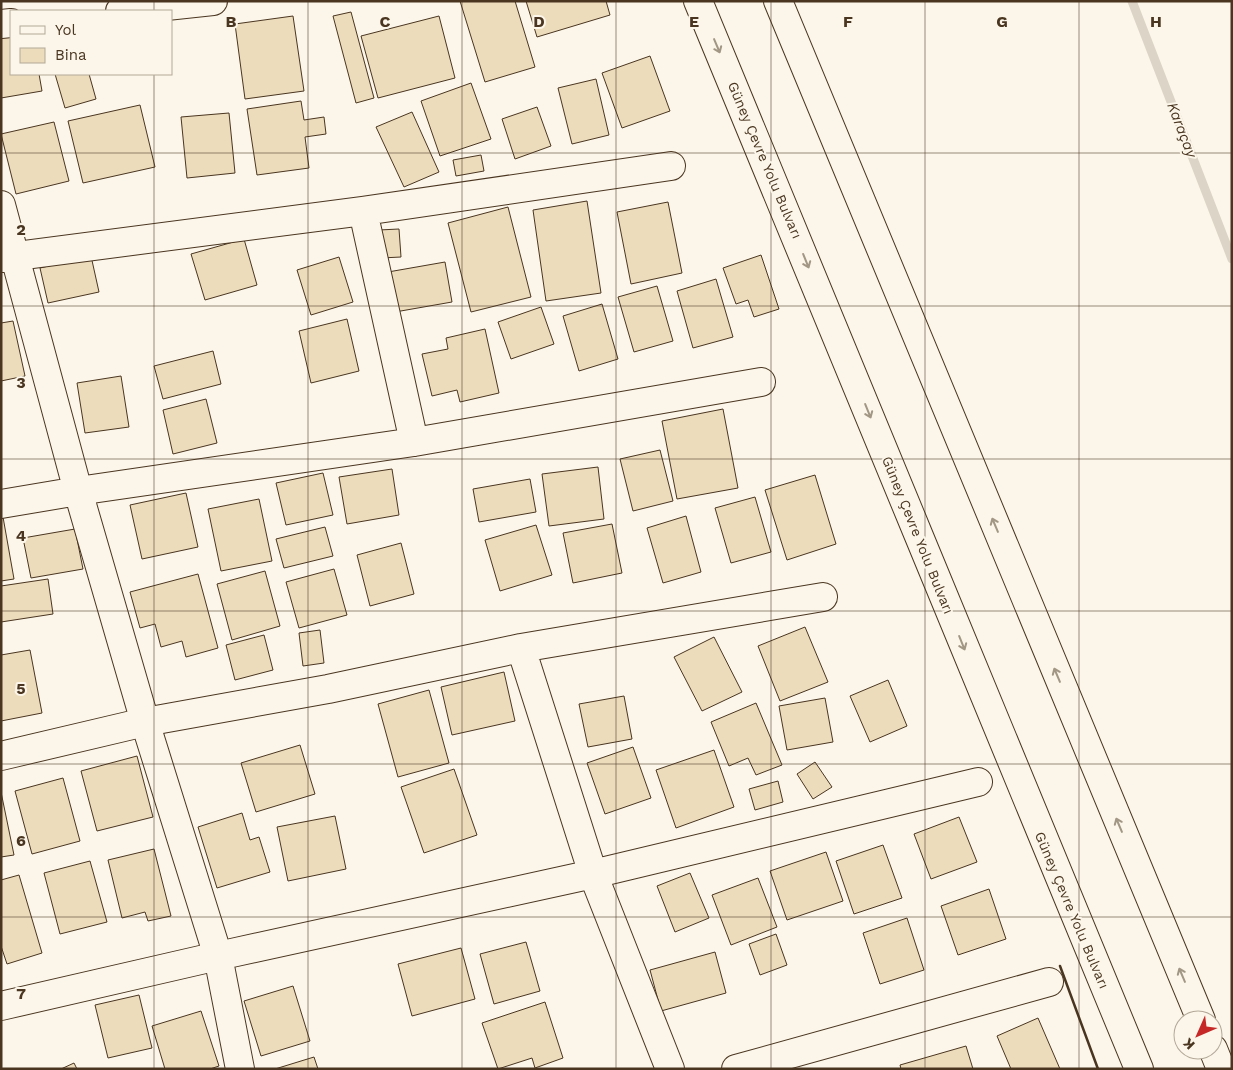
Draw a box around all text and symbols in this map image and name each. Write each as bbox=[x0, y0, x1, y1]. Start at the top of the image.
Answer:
legend bbox=[10, 10, 172, 75]
text: B bbox=[226, 12, 237, 31]
text: C bbox=[380, 12, 391, 31]
text: D bbox=[533, 12, 545, 31]
text: E bbox=[689, 12, 699, 31]
text: F bbox=[843, 12, 853, 31]
text: G bbox=[996, 12, 1008, 31]
text: H bbox=[1150, 12, 1162, 31]
text: Yol bbox=[55, 21, 77, 39]
one-way arrow bbox=[712, 38, 722, 53]
text: Bina bbox=[55, 46, 87, 64]
street label: Güney Çevre Yolu Bulvarı bbox=[725, 79, 805, 241]
water label: Karaçay bbox=[1163, 100, 1201, 162]
text: 2 bbox=[16, 220, 26, 239]
one-way arrow bbox=[802, 253, 812, 268]
text: 3 bbox=[16, 373, 26, 392]
one-way arrow bbox=[863, 403, 873, 418]
street label: Güney Çevre Yolu Bulvarı bbox=[879, 454, 957, 616]
one-way arrow bbox=[989, 518, 999, 533]
text: 4 bbox=[16, 526, 26, 545]
one-way arrow bbox=[958, 635, 967, 650]
one-way arrow bbox=[1052, 668, 1061, 683]
text: 5 bbox=[16, 679, 26, 698]
one-way arrow bbox=[1114, 818, 1124, 833]
street label: Güney Çevre Yolu Bulvarı bbox=[1032, 829, 1112, 991]
text: 6 bbox=[16, 831, 26, 850]
one-way arrow bbox=[1177, 968, 1186, 983]
text: 7 bbox=[16, 984, 26, 1003]
north arrow bbox=[1173, 1010, 1223, 1060]
text: K bbox=[1180, 1035, 1198, 1053]

